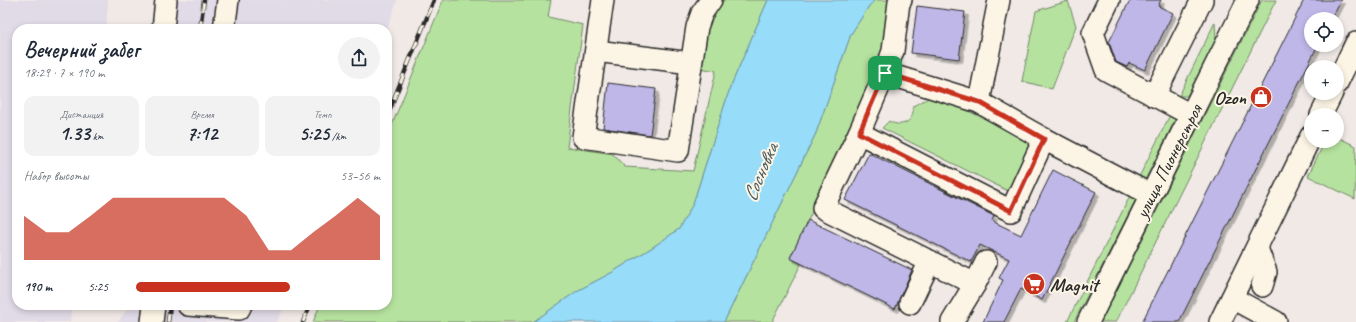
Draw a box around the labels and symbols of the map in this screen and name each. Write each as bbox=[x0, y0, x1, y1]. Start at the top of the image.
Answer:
pin bbox=[868, 56, 902, 90]
shop icon: Ozon bbox=[1248, 84, 1274, 110]
place label: Ozon bbox=[1214, 86, 1246, 110]
street label: улица Пионерстроя bbox=[1129, 99, 1209, 223]
water label: Сосновка bbox=[737, 137, 785, 205]
supermarket icon: Magnit bbox=[1021, 271, 1047, 297]
place label: Magnit bbox=[1050, 273, 1101, 297]

